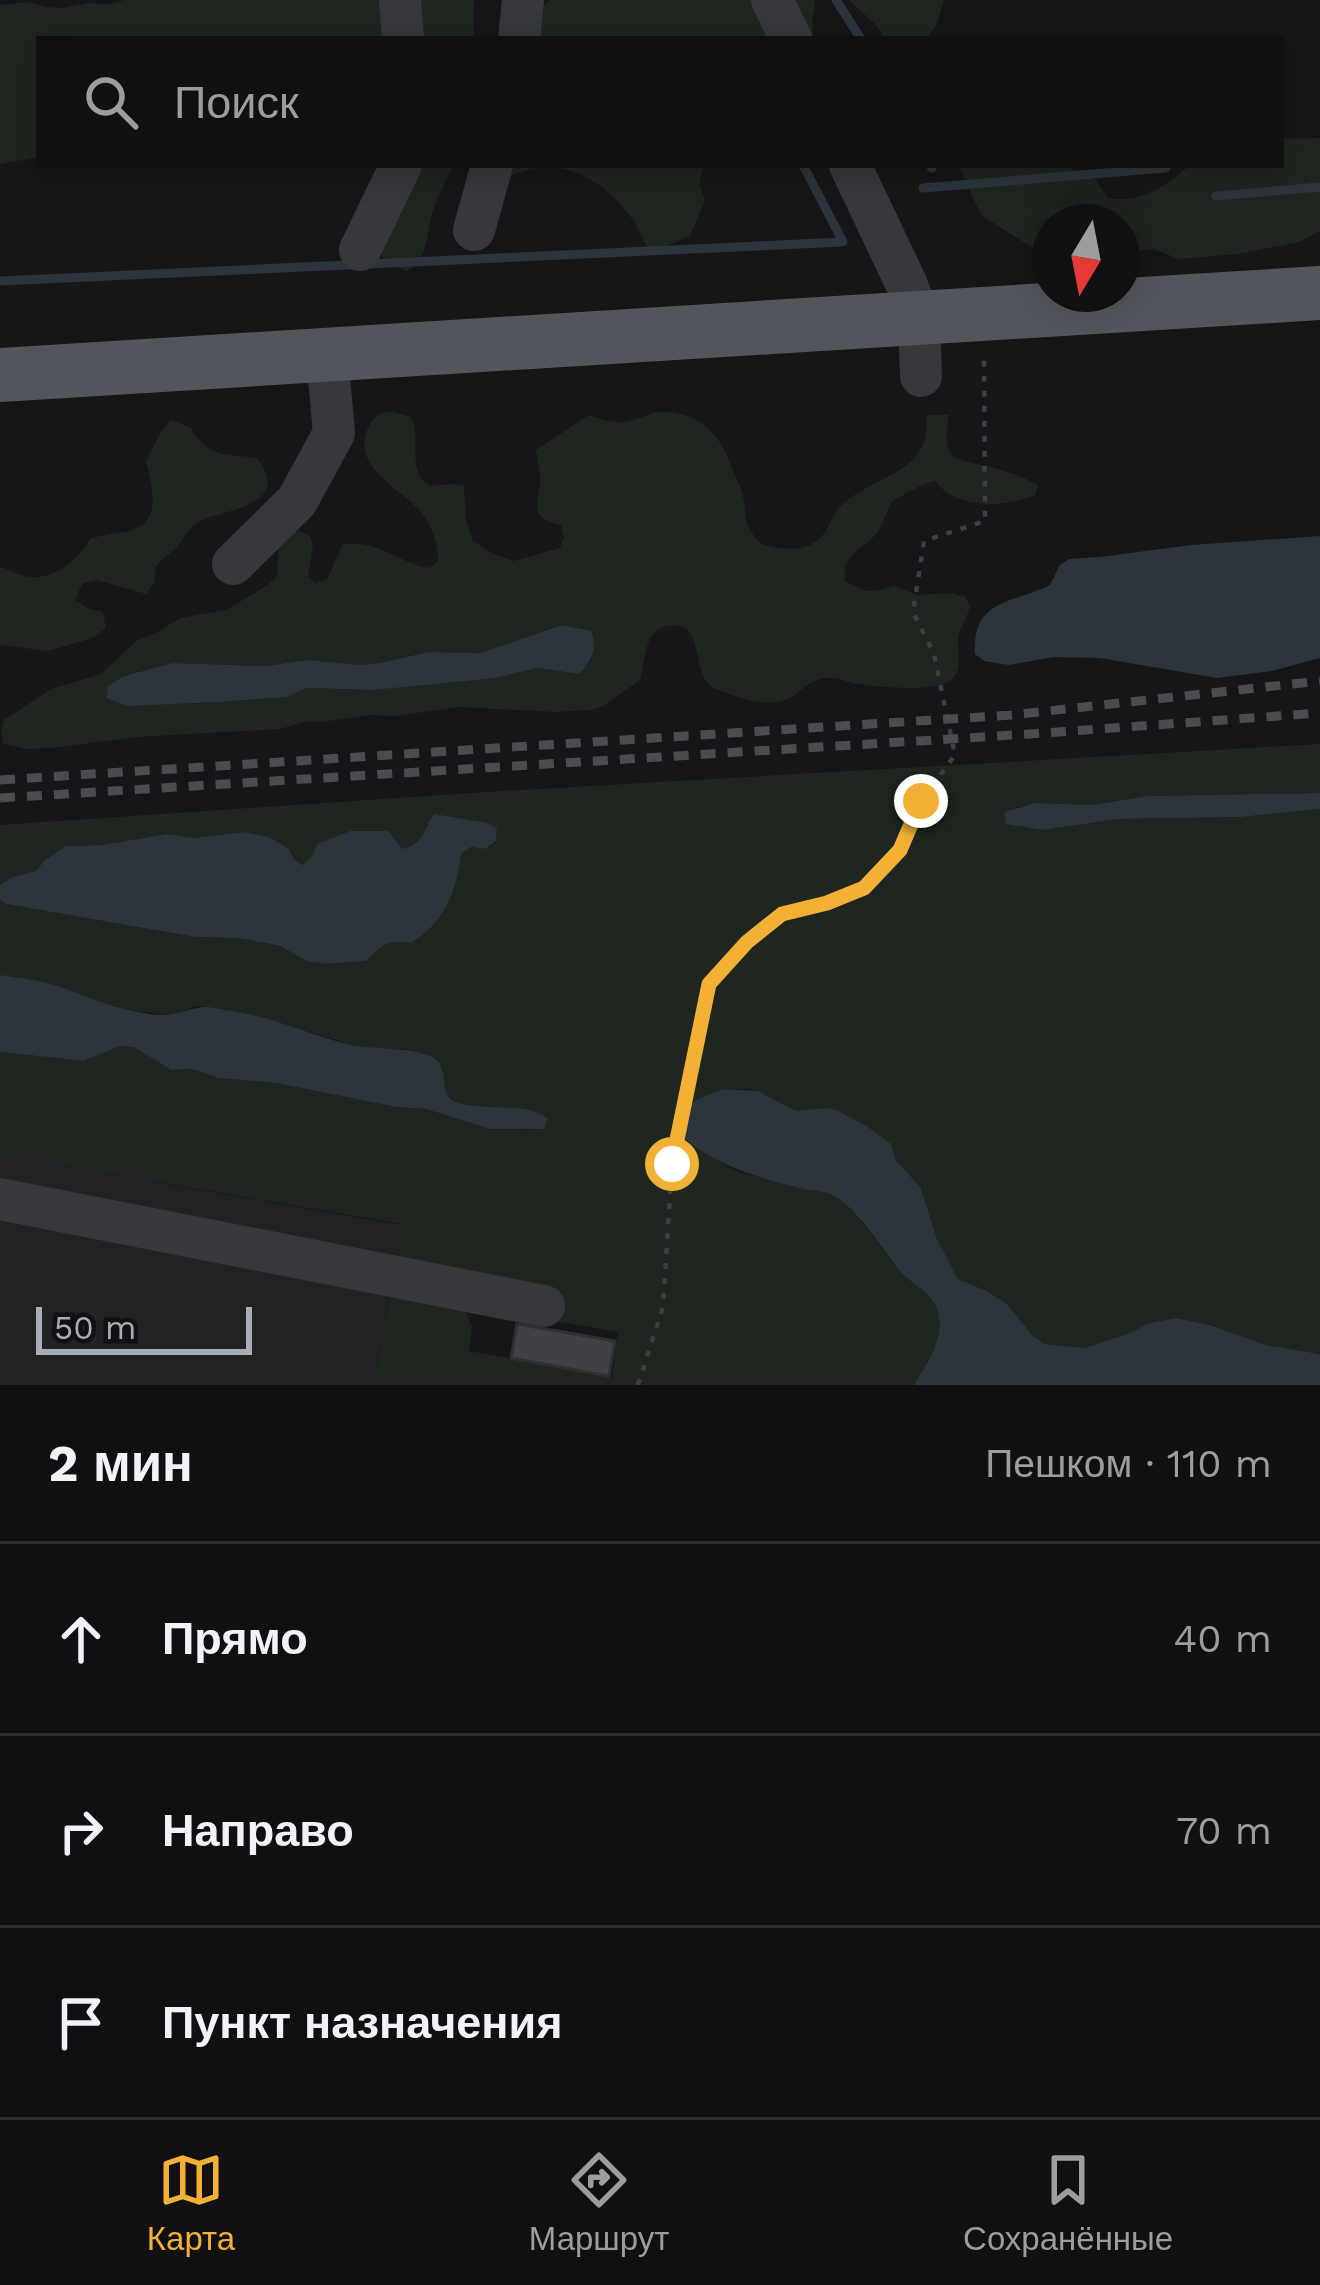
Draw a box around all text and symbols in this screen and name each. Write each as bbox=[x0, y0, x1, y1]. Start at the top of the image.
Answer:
search box bbox=[36, 36, 1284, 168]
icon: search bbox=[78, 69, 144, 135]
text: Поиск bbox=[174, 76, 299, 129]
north arrow bbox=[1032, 204, 1140, 312]
route end bbox=[894, 774, 948, 828]
route start bbox=[645, 1137, 699, 1191]
scale bar bbox=[36, 1301, 252, 1354]
text: 50 m bbox=[54, 1308, 136, 1347]
text: 2 мин bbox=[48, 1434, 193, 1493]
text: Пешком · 110 m bbox=[985, 1441, 1272, 1486]
icon: ahead bbox=[48, 1606, 114, 1672]
text: Прямо bbox=[162, 1612, 308, 1665]
text: 40 m bbox=[1173, 1616, 1272, 1661]
icon: right bbox=[48, 1798, 114, 1864]
text: Направо bbox=[162, 1804, 354, 1857]
text: 70 m bbox=[1176, 1808, 1272, 1853]
icon: arrive bbox=[48, 1990, 114, 2056]
text: Пункт назначения bbox=[162, 1996, 562, 2049]
tab: Карта bbox=[147, 2147, 235, 2258]
tab: Маршрут bbox=[529, 2147, 669, 2258]
tab: Сохранённые bbox=[963, 2147, 1173, 2258]

